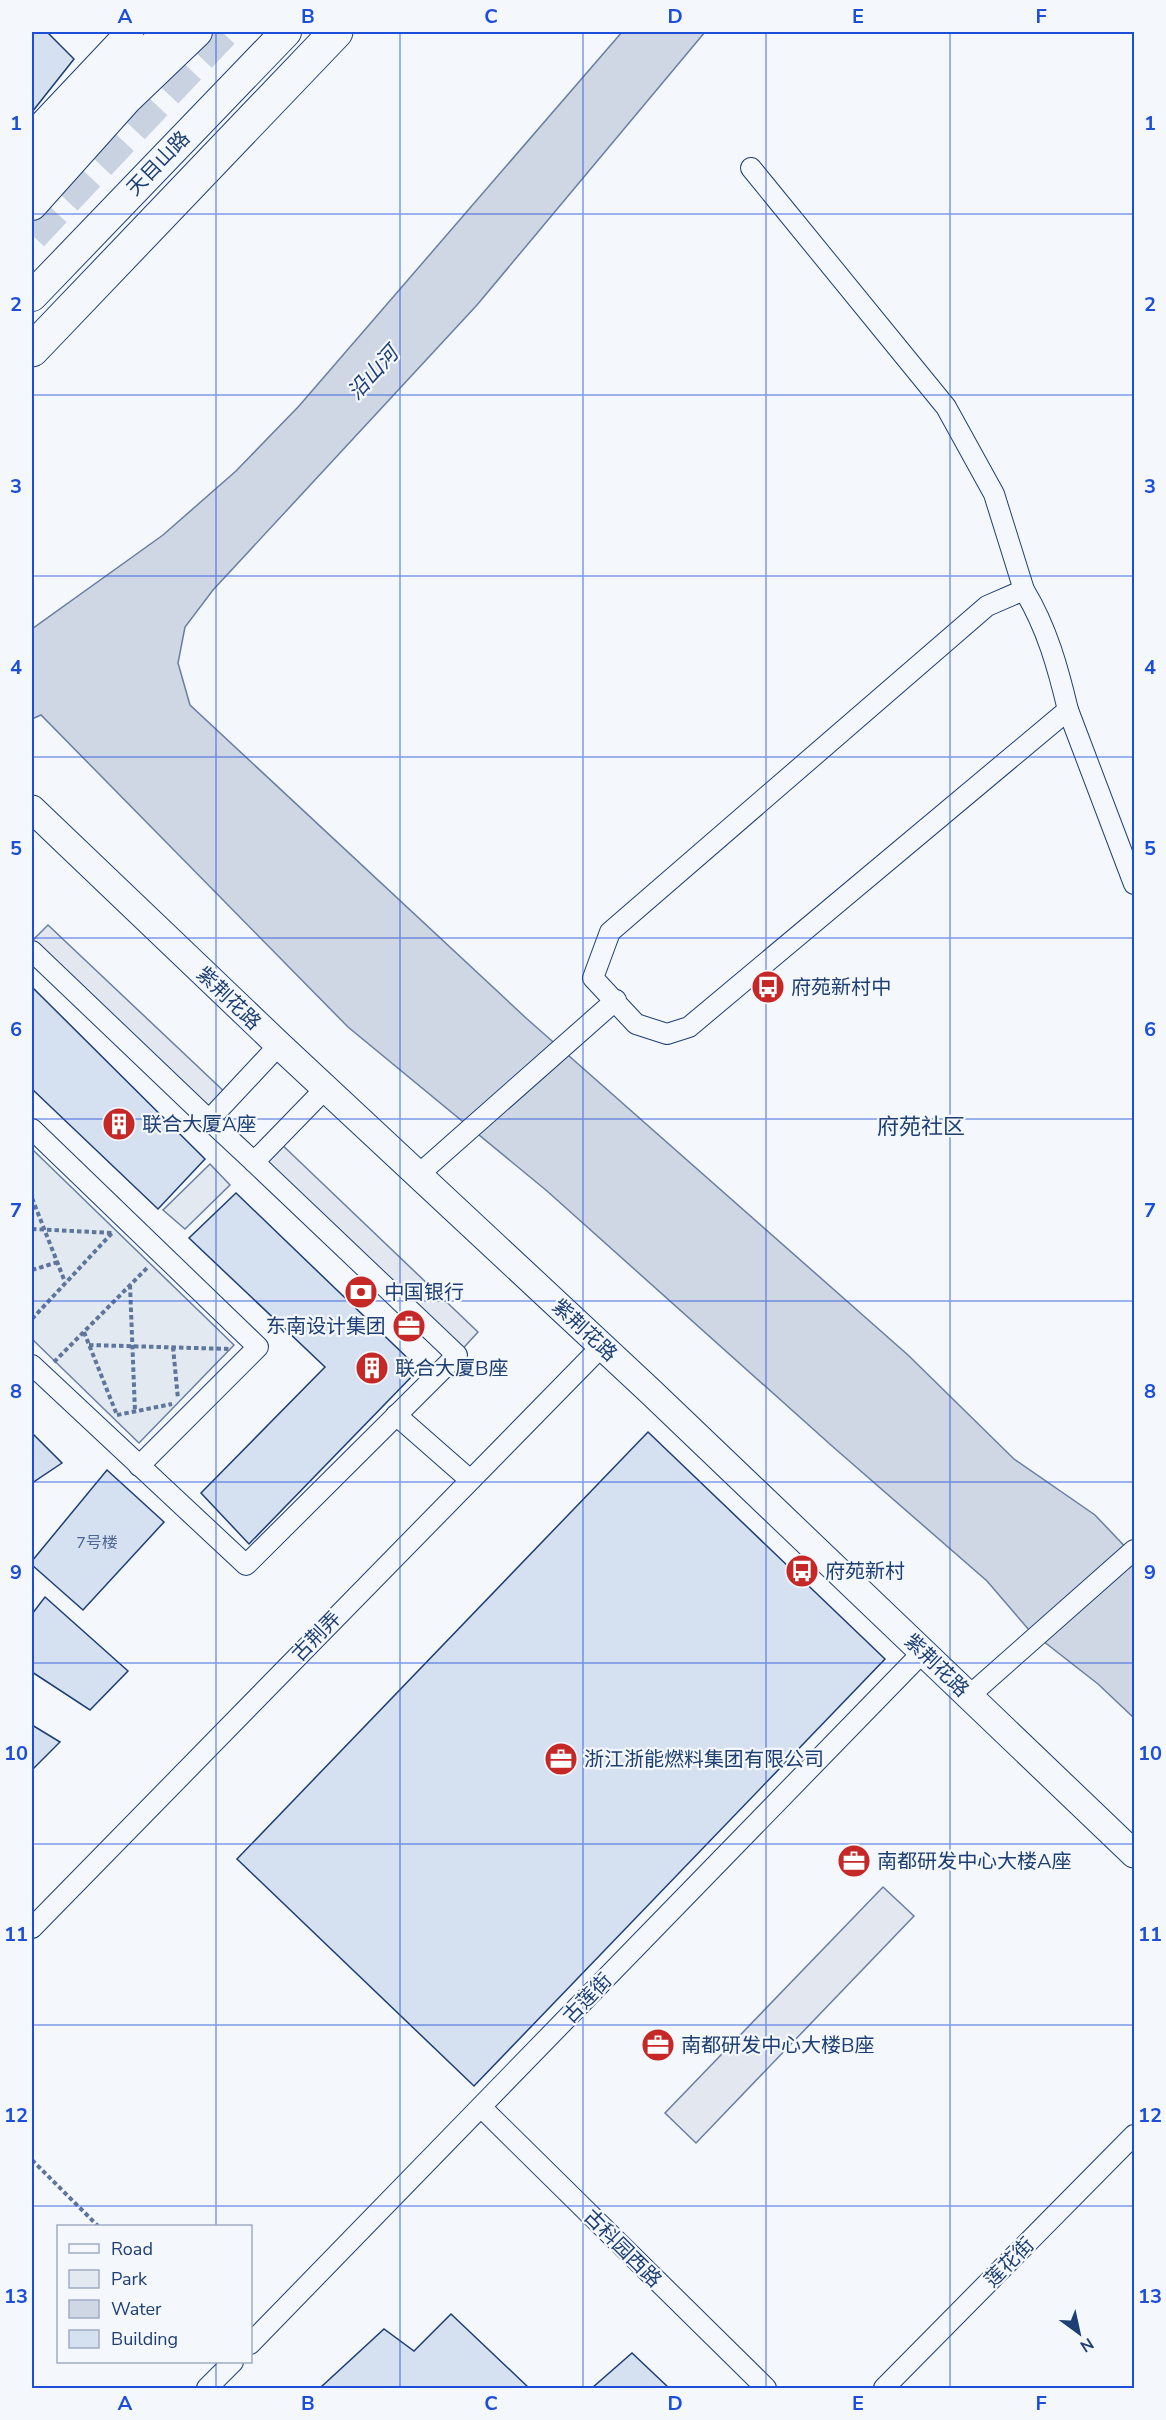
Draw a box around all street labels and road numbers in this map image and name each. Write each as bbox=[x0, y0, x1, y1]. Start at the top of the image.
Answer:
street label: 天目山路 bbox=[121, 125, 196, 201]
street label: 紫荆花路 bbox=[191, 961, 267, 1036]
street label: 紫荆花路 bbox=[546, 1293, 623, 1368]
street label: 古荆弄 bbox=[286, 1605, 347, 1667]
street label: 紫荆花路 bbox=[899, 1628, 975, 1703]
street label: 古莲街 bbox=[557, 1967, 618, 2029]
street label: 古科园西路 bbox=[578, 2203, 668, 2293]
street label: 莲花街 bbox=[979, 2232, 1040, 2293]

